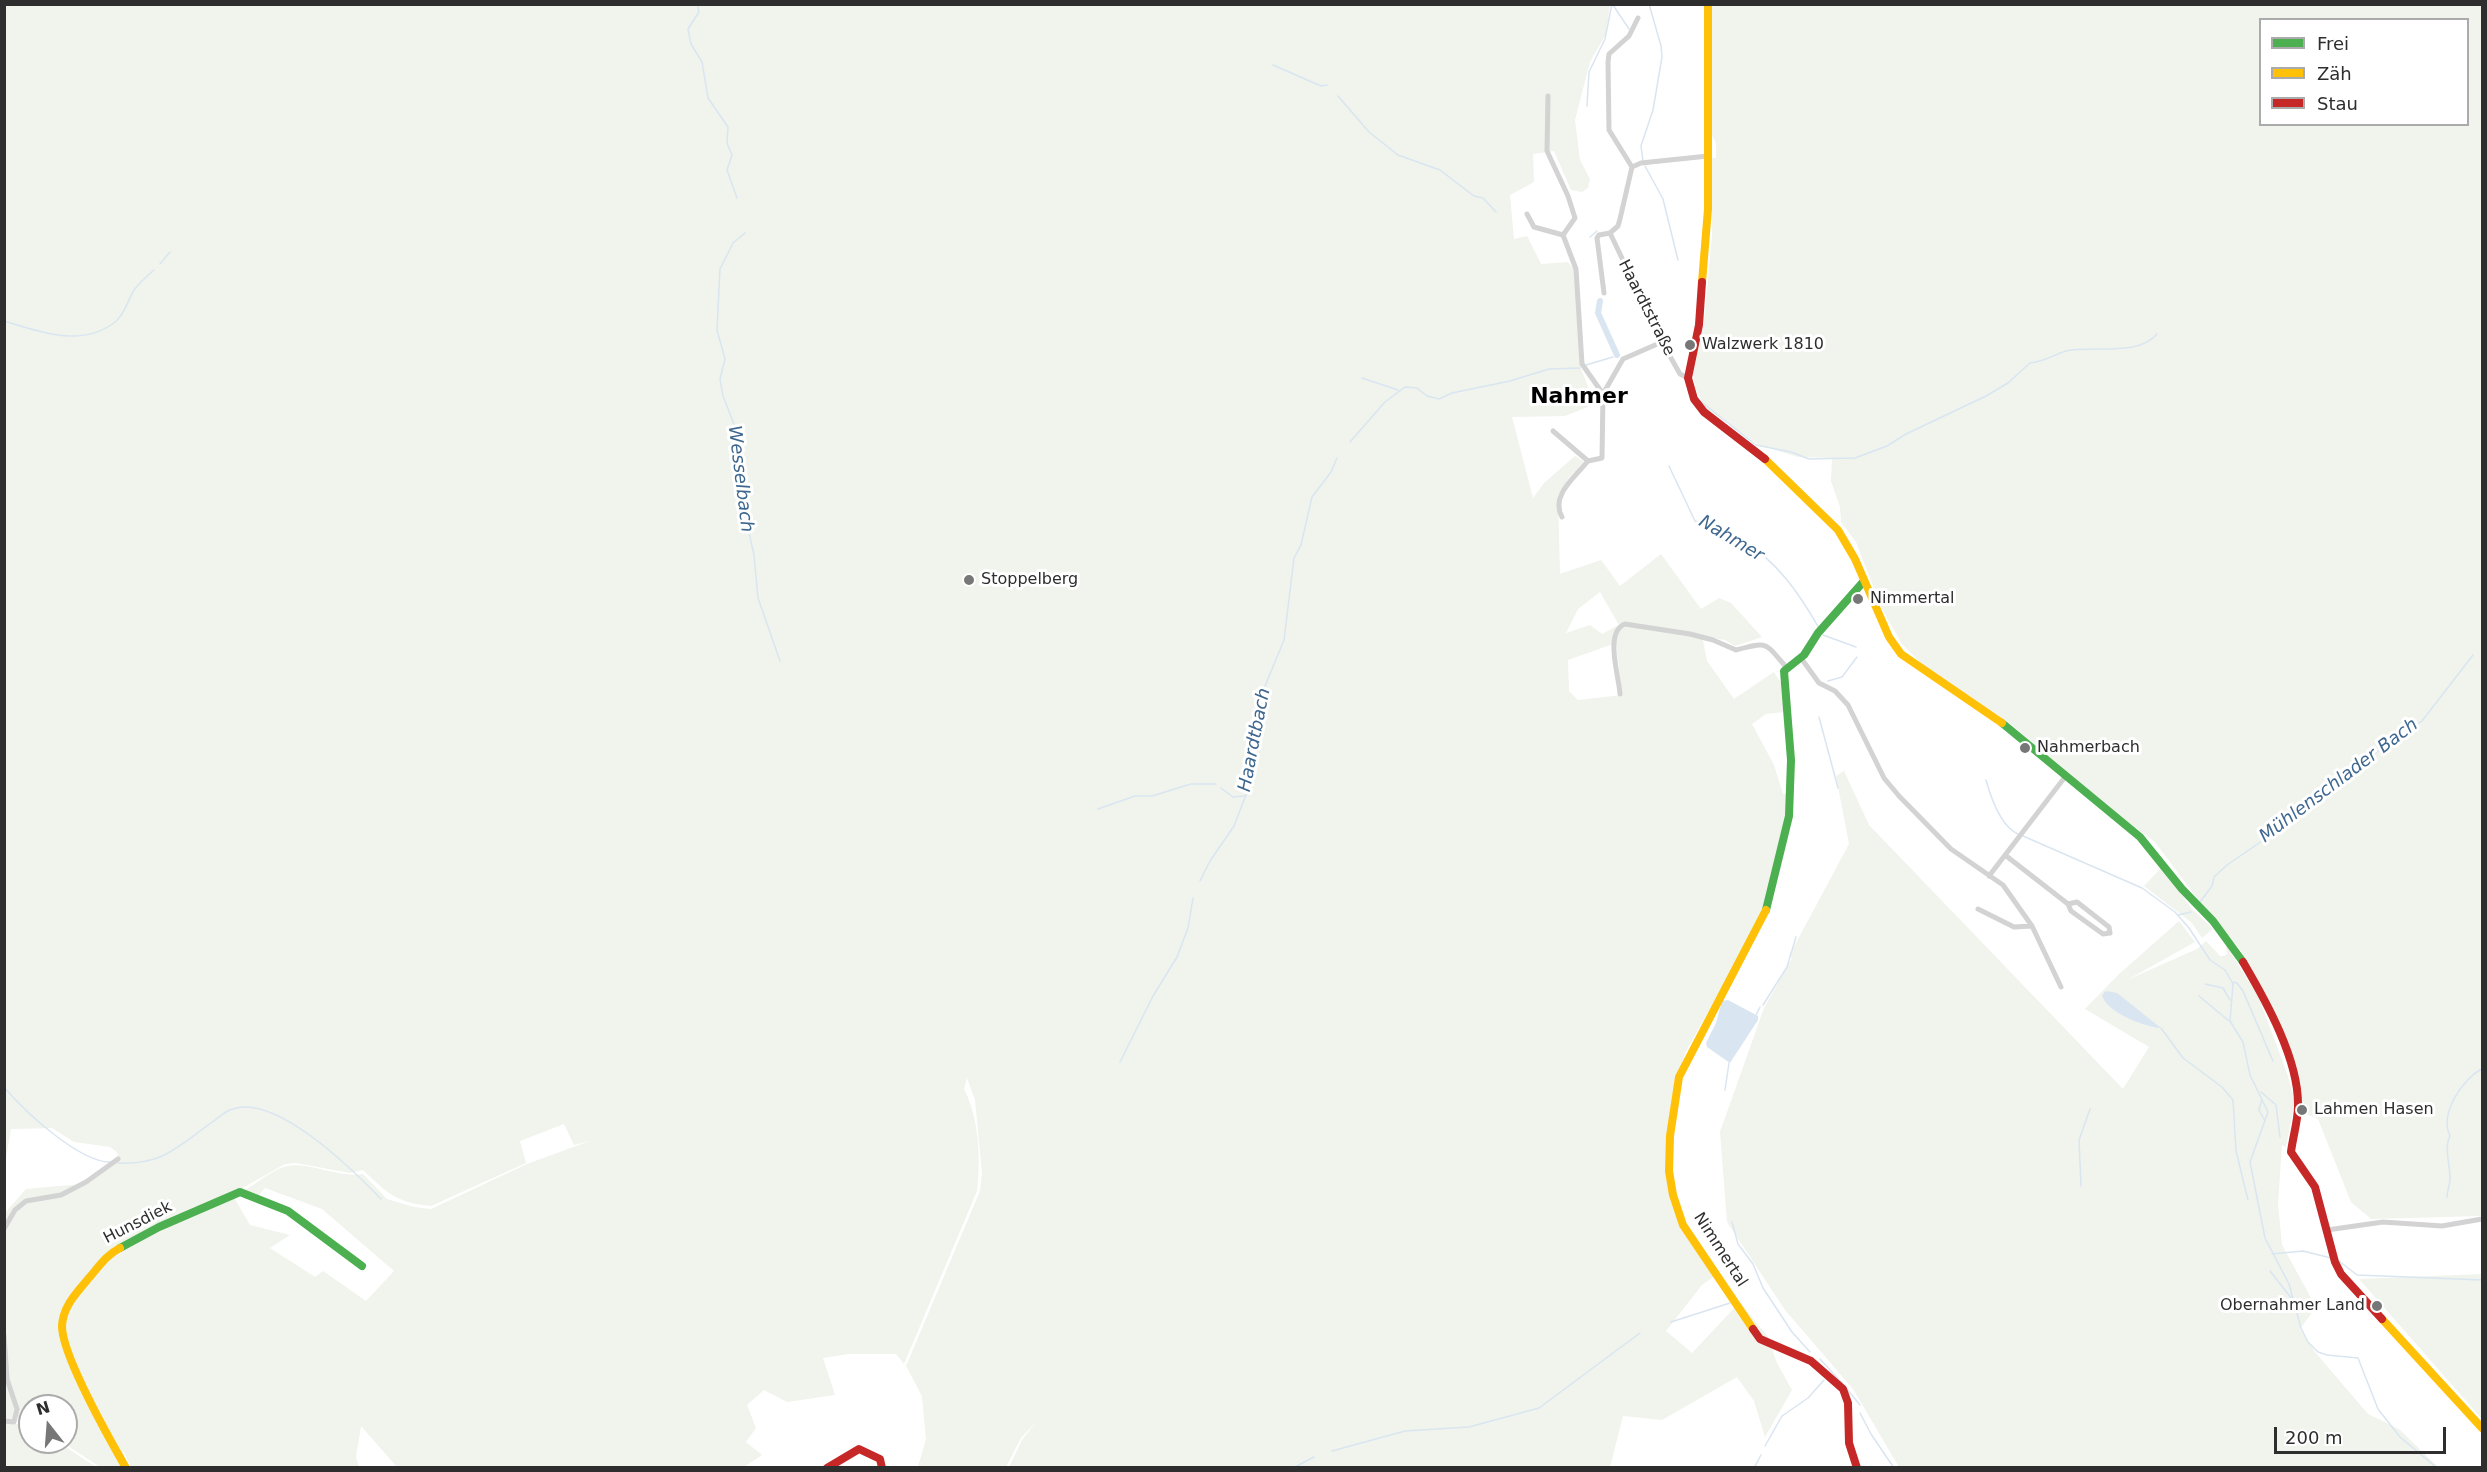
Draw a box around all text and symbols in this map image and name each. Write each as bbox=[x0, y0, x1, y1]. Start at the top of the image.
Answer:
legend bbox=[2259, 18, 2469, 126]
text: Frei bbox=[2317, 33, 2349, 54]
text: Zäh bbox=[2317, 63, 2352, 84]
text: Stau bbox=[2317, 93, 2358, 114]
street label: Haardtstraße bbox=[1614, 257, 1678, 359]
place label: Walzwerk 1810 bbox=[1702, 335, 1824, 355]
marker: Walzwerk 1810 bbox=[1683, 338, 1697, 352]
district label: Nahmer bbox=[1530, 384, 1628, 410]
water label: Wesselbach bbox=[723, 424, 757, 534]
water label: Nahmer bbox=[1695, 511, 1767, 567]
place label: Stoppelberg bbox=[981, 570, 1078, 590]
marker: Stoppelberg bbox=[962, 573, 976, 587]
place label: Nimmertal bbox=[1870, 589, 1955, 609]
marker: Nimmertal bbox=[1851, 592, 1865, 606]
water label: Haardtbach bbox=[1234, 686, 1276, 794]
water label: Mühlenschlader Bach bbox=[2255, 714, 2423, 848]
place label: Nahmerbach bbox=[2037, 738, 2140, 758]
marker: Nahmerbach bbox=[2018, 741, 2032, 755]
place label: Lahmen Hasen bbox=[2314, 1100, 2434, 1120]
marker: Lahmen Hasen bbox=[2295, 1103, 2309, 1117]
street label: Hunsdiek bbox=[101, 1198, 175, 1248]
street label: Nimmertal bbox=[1689, 1209, 1751, 1291]
place label: Obernahmer Land bbox=[2220, 1296, 2365, 1316]
marker: Obernahmer Land bbox=[2370, 1299, 2384, 1313]
north arrow bbox=[18, 1394, 78, 1454]
text: N bbox=[34, 1397, 52, 1419]
scale bar bbox=[2277, 1415, 2450, 1453]
text: 200 m bbox=[2285, 1427, 2343, 1448]

